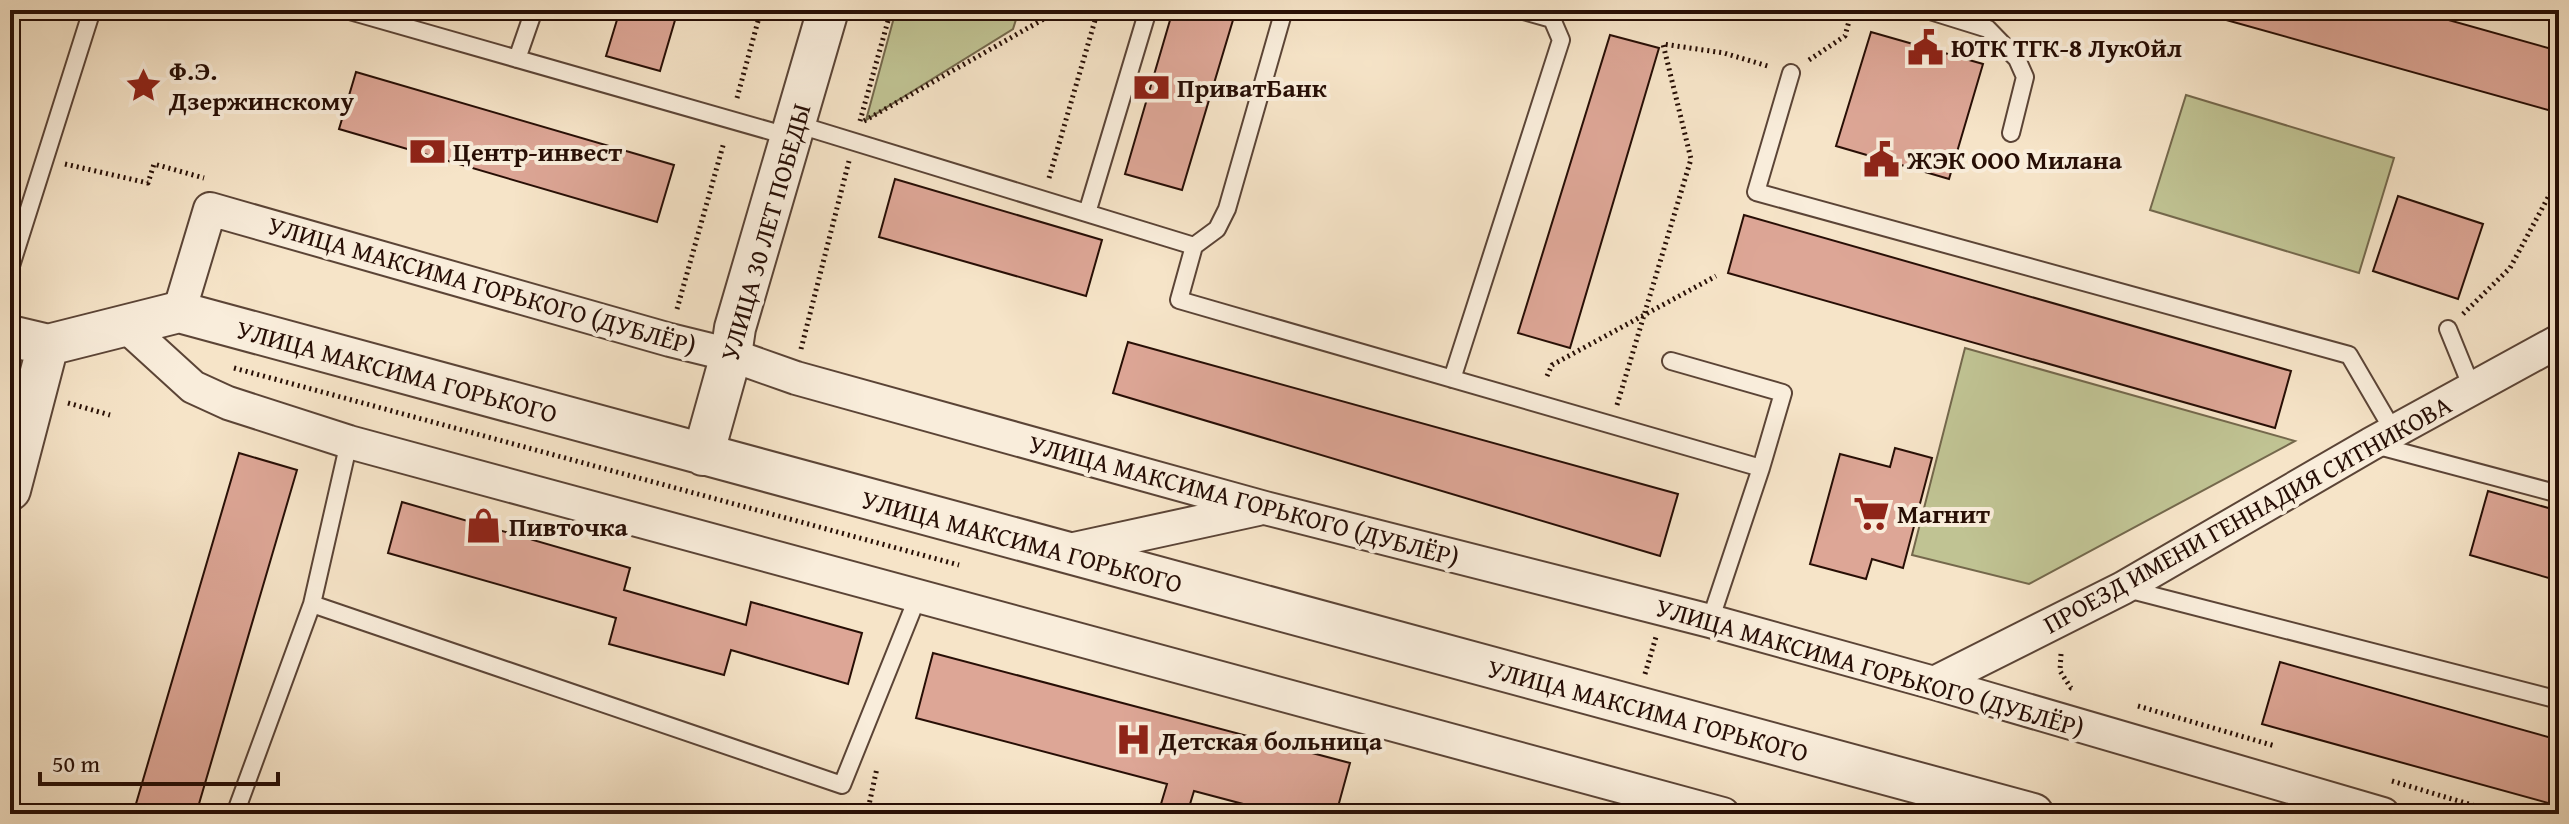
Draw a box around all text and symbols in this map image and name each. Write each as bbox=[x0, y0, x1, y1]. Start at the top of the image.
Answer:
public building icon: ЮТК ТГК-8 ЛукОйл bbox=[1906, 28, 1944, 66]
place label: ЮТК ТГК-8 ЛукОйл bbox=[1951, 28, 2182, 67]
place label: Ф.Э. Дзержинскому bbox=[168, 51, 354, 120]
place icon: Ф.Э. Дзержинскому bbox=[124, 66, 162, 104]
bank icon: ПриватБанк bbox=[1132, 68, 1170, 106]
place label: ПриватБанк bbox=[1177, 68, 1327, 107]
street label: УЛИЦА 30 ЛЕТ ПОБЕДЫ bbox=[710, 99, 820, 365]
bank icon: Центр-инвест bbox=[408, 132, 446, 170]
place label: Центр-инвест bbox=[453, 132, 622, 171]
public building icon: ЖЭК ООО Милана bbox=[1862, 140, 1900, 178]
place label: ЖЭК ООО Милана bbox=[1906, 140, 2123, 179]
street label: УЛИЦА МАКСИМА ГОРЬКОГО (ДУБЛЁР) bbox=[263, 205, 701, 365]
street label: УЛИЦА МАКСИМА ГОРЬКОГО bbox=[232, 309, 562, 433]
street label: ПРОЕЗД ИМЕНИ ГЕННАДИЯ СИТНИКОВА bbox=[2036, 385, 2458, 643]
street label: УЛИЦА МАКСИМА ГОРЬКОГО (ДУБЛЁР) bbox=[1024, 424, 1464, 576]
street label: УЛИЦА МАКСИМА ГОРЬКОГО bbox=[857, 479, 1187, 603]
supermarket icon: Магнит bbox=[1852, 494, 1890, 532]
place label: Магнит bbox=[1897, 494, 1990, 533]
shop icon: Пивточка bbox=[464, 507, 502, 545]
place label: Пивточка bbox=[509, 507, 628, 546]
street label: УЛИЦА МАКСИМА ГОРЬКОГО (ДУБЛЁР) bbox=[1651, 587, 2089, 747]
street label: УЛИЦА МАКСИМА ГОРЬКОГО bbox=[1483, 648, 1813, 772]
hospital icon: Детская больница bbox=[1114, 721, 1152, 759]
place label: Детская больница bbox=[1158, 721, 1383, 760]
scale bar bbox=[40, 736, 278, 786]
text: 50 m bbox=[52, 746, 100, 781]

